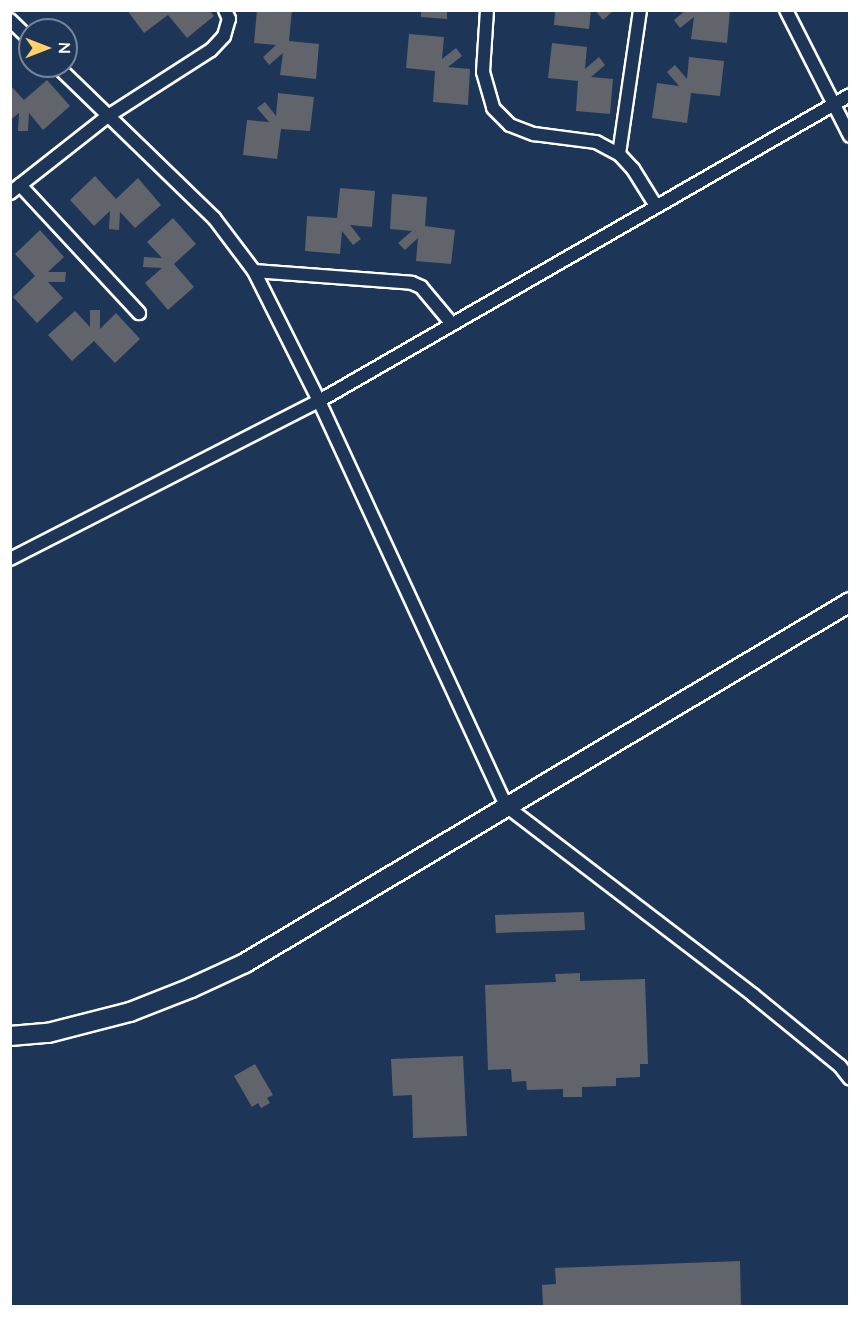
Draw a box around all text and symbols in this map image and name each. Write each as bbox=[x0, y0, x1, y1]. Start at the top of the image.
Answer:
north arrow bbox=[18, 18, 78, 78]
text: N bbox=[53, 43, 75, 53]

